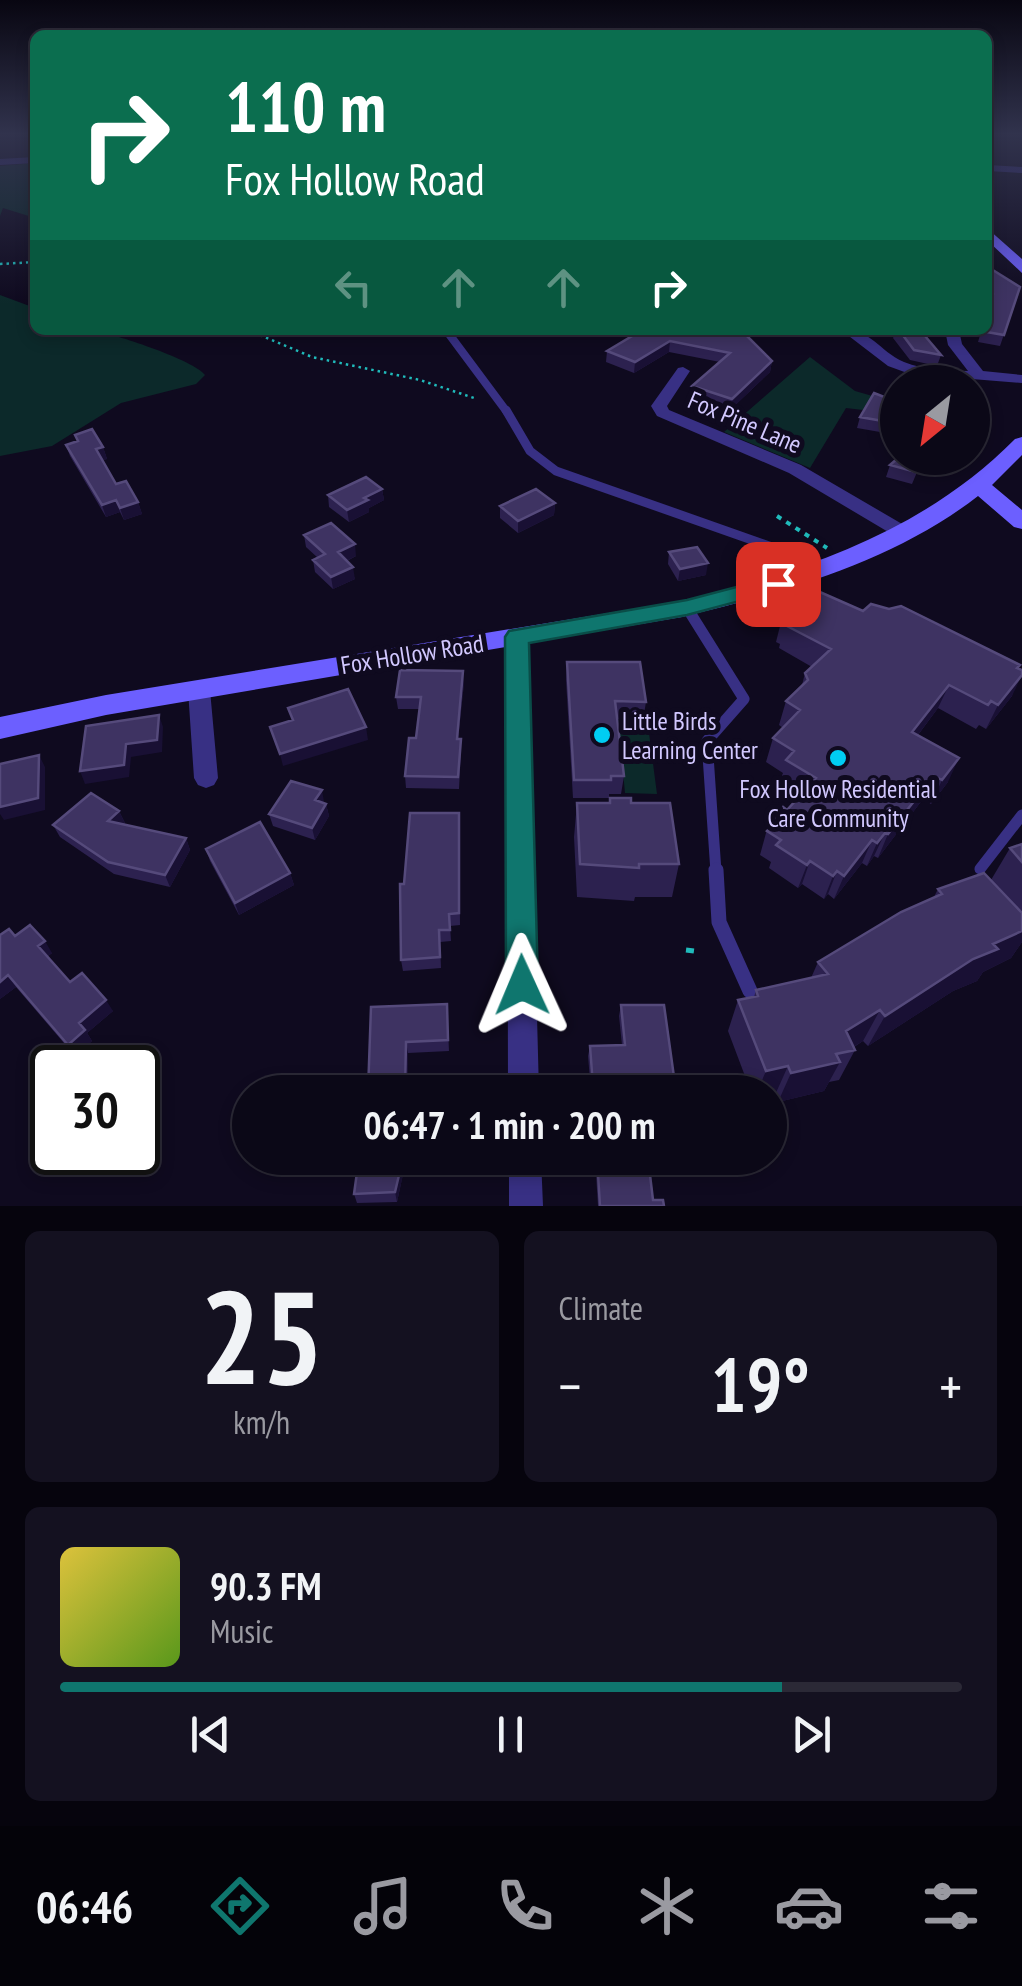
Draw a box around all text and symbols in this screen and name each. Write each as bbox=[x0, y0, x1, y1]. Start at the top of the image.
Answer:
text: 110 m bbox=[225, 61, 386, 151]
icon: right bbox=[60, 70, 190, 200]
text: Fox Hollow Road bbox=[225, 149, 485, 207]
icon: left bbox=[326, 260, 381, 315]
icon: ahead bbox=[431, 260, 486, 315]
icon: ahead bbox=[536, 260, 591, 315]
icon: right bbox=[641, 260, 696, 315]
north arrow bbox=[880, 365, 990, 475]
map controls bbox=[880, 365, 990, 475]
street label: Fox Pine Lane bbox=[683, 384, 807, 460]
pin bbox=[736, 542, 821, 627]
icon: arrive bbox=[751, 557, 806, 612]
street label: Fox Hollow Road bbox=[338, 627, 486, 681]
place label: Little Birds Learning Center bbox=[622, 705, 758, 766]
marker: Little Birds Learning Center bbox=[591, 724, 613, 746]
marker: Fox Hollow Residential Care Community bbox=[827, 747, 849, 769]
place label: Fox Hollow Residential Care Community bbox=[739, 773, 937, 834]
position arrow bbox=[470, 933, 574, 1037]
speed limit sign: 30 bbox=[30, 1045, 160, 1175]
text: 06:47 · 1 min · 200 m bbox=[363, 1100, 656, 1149]
text: 25 bbox=[200, 1252, 324, 1420]
text: Climate bbox=[559, 1287, 643, 1329]
text: 19° bbox=[711, 1336, 810, 1433]
text: − bbox=[559, 1350, 581, 1421]
text: + bbox=[939, 1350, 962, 1421]
text: km/h bbox=[233, 1401, 290, 1443]
text: 90.3 FM bbox=[210, 1561, 322, 1610]
text: Music bbox=[210, 1610, 273, 1652]
icon: previous bbox=[183, 1707, 238, 1762]
icon: pause bbox=[483, 1707, 538, 1762]
icon: next bbox=[784, 1707, 839, 1762]
icon: directions bbox=[205, 1871, 275, 1941]
icon: music bbox=[348, 1871, 418, 1941]
icon: phone bbox=[490, 1871, 560, 1941]
icon: climate bbox=[632, 1871, 702, 1941]
icon: car bbox=[774, 1871, 844, 1941]
icon: filters bbox=[916, 1871, 986, 1941]
text: 06:46 bbox=[36, 1877, 133, 1935]

